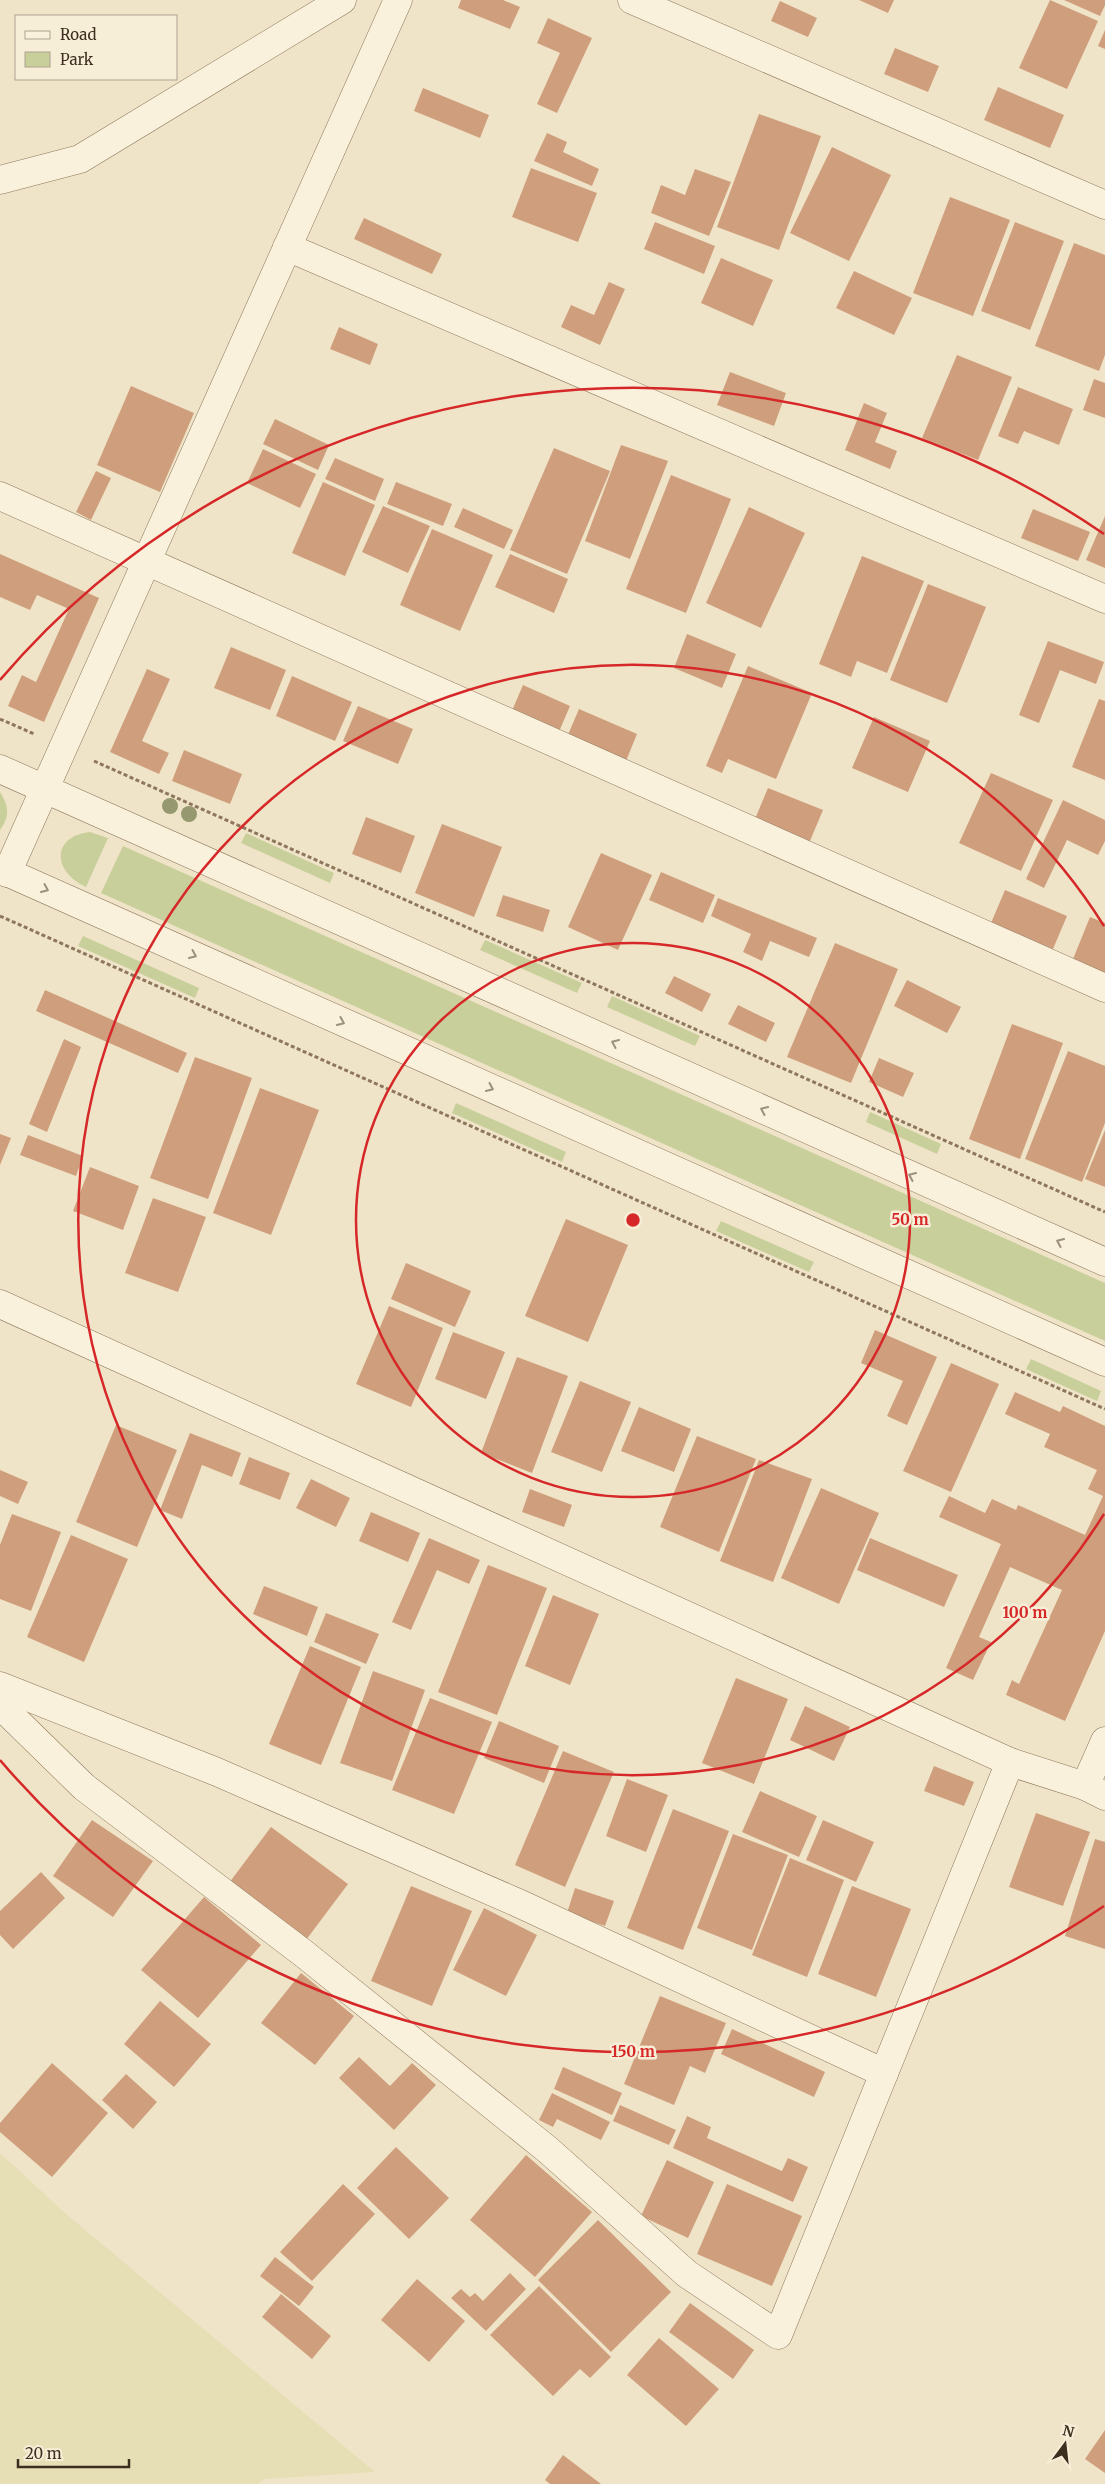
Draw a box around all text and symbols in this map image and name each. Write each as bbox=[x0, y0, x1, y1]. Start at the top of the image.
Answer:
legend bbox=[15, 15, 178, 80]
text: Road bbox=[60, 25, 96, 44]
text: Park bbox=[60, 50, 94, 69]
one-way arrow bbox=[40, 883, 49, 894]
one-way arrow bbox=[188, 949, 197, 960]
one-way arrow bbox=[336, 1015, 345, 1026]
one-way arrow bbox=[611, 1039, 620, 1050]
one-way arrow bbox=[485, 1081, 494, 1092]
one-way arrow bbox=[760, 1105, 769, 1116]
one-way arrow bbox=[908, 1171, 917, 1182]
text: 50 m bbox=[891, 1210, 929, 1229]
centre of rings bbox=[624, 1211, 642, 1229]
one-way arrow bbox=[1056, 1238, 1065, 1249]
text: 100 m bbox=[1003, 1603, 1047, 1622]
text: 150 m bbox=[611, 2042, 655, 2061]
north arrow bbox=[1040, 2419, 1090, 2469]
text: N bbox=[1061, 2421, 1076, 2442]
scale bar bbox=[18, 2436, 129, 2468]
text: 20 m bbox=[25, 2444, 62, 2463]

